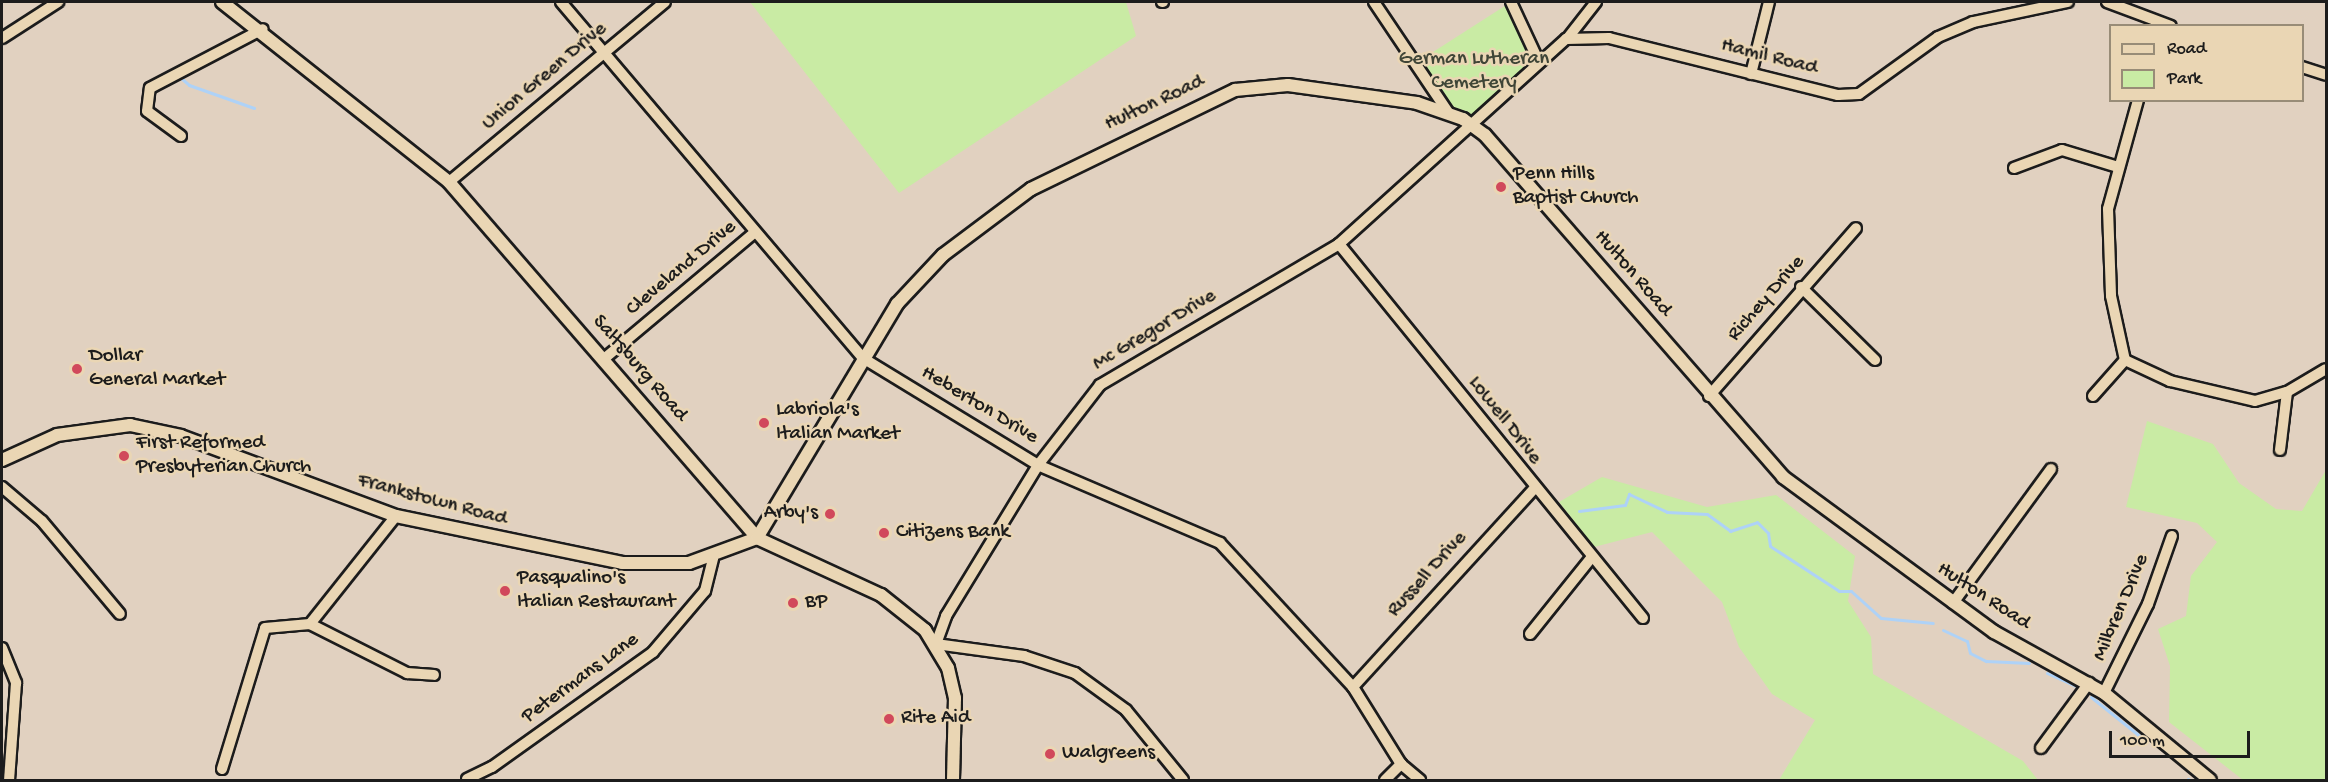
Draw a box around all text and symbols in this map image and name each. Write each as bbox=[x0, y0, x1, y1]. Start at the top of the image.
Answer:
street label: Union Green Drive bbox=[477, 17, 613, 137]
legend bbox=[2109, 24, 2304, 102]
street label: Hamil Road bbox=[1718, 34, 1820, 82]
text: Road bbox=[2167, 39, 2206, 60]
park label: German Lutheran Cemetery bbox=[1399, 47, 1549, 97]
text: Park bbox=[2167, 69, 2201, 90]
street label: Hulton Road bbox=[1101, 70, 1209, 138]
place label: Penn Hills Baptist Church bbox=[1513, 162, 1638, 212]
marker: Penn Hills Baptist Church bbox=[1494, 180, 1508, 194]
street label: Cleveland Drive bbox=[622, 216, 742, 322]
street label: Hulton Road bbox=[1587, 225, 1677, 323]
street label: Richey Drive bbox=[1723, 251, 1811, 347]
street label: Mc Gregor Drive bbox=[1089, 284, 1221, 378]
street label: Saltsburg Road bbox=[586, 310, 692, 428]
place label: Dollar General Market bbox=[89, 344, 225, 394]
street label: Heberton Drive bbox=[916, 361, 1042, 451]
marker: Dollar General Market bbox=[70, 362, 84, 376]
street label: Lowell Drive bbox=[1462, 372, 1546, 470]
place label: Labriola's Italian Market bbox=[776, 398, 899, 448]
marker: Labriola's Italian Market bbox=[757, 416, 771, 430]
place label: First Reformed Presbyterian Church bbox=[136, 431, 311, 481]
marker: First Reformed Presbyterian Church bbox=[117, 449, 131, 463]
street label: Frankstown Road bbox=[355, 469, 509, 533]
place label: Arby's bbox=[764, 501, 818, 527]
marker: Arby's bbox=[823, 507, 837, 521]
place label: Citizens Bank bbox=[896, 520, 1010, 546]
marker: Citizens Bank bbox=[877, 526, 891, 540]
street label: Russell Drive bbox=[1383, 527, 1473, 623]
street label: Milbren Drive bbox=[2088, 551, 2156, 665]
street label: Hulton Road bbox=[1931, 557, 2035, 637]
place label: Pasqualino's Italian Restaurant bbox=[517, 566, 675, 616]
marker: Pasqualino's Italian Restaurant bbox=[498, 584, 512, 598]
place label: BP bbox=[805, 590, 827, 616]
marker: BP bbox=[786, 596, 800, 610]
street label: Petermans Lane bbox=[517, 628, 645, 730]
place label: Rite Aid bbox=[901, 706, 970, 732]
marker: Rite Aid bbox=[882, 712, 896, 726]
scale bar bbox=[2112, 719, 2253, 757]
text: 100 m bbox=[2120, 731, 2165, 752]
place label: Walgreens bbox=[1062, 741, 1155, 767]
marker: Walgreens bbox=[1043, 747, 1057, 761]

